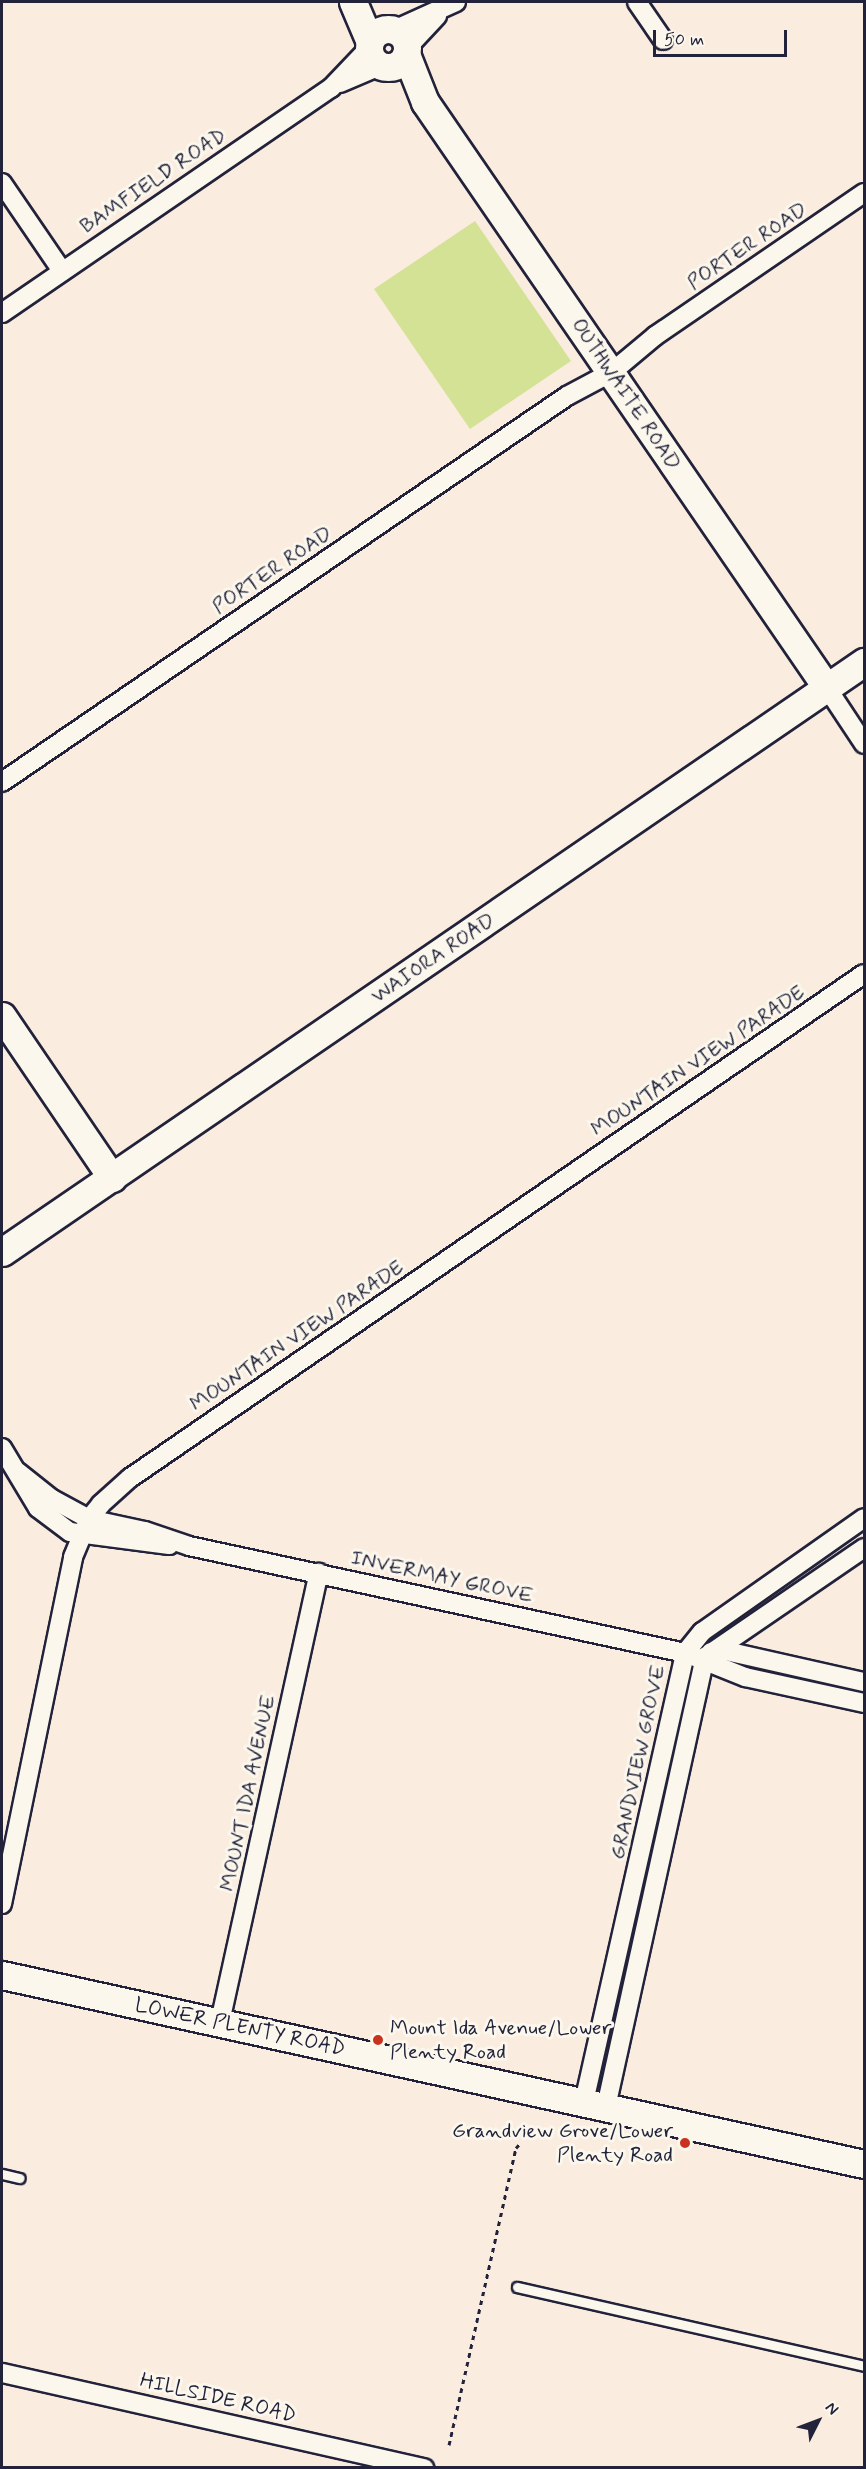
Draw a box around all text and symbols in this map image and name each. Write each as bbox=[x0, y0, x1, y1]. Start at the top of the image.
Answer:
scale bar bbox=[656, 18, 790, 56]
text: 50 m bbox=[664, 28, 704, 52]
street label: BAMFIELD ROAD bbox=[76, 124, 230, 238]
street label: PORTER ROAD bbox=[683, 197, 811, 295]
street label: OUTHWAITE ROAD bbox=[566, 313, 686, 475]
street label: PORTER ROAD bbox=[208, 521, 336, 619]
street label: WAIORA ROAD bbox=[367, 908, 499, 1008]
street label: MOUNTAIN VIEW PARADE bbox=[585, 979, 811, 1143]
street label: MOUNTAIN VIEW PARADE bbox=[184, 1254, 410, 1418]
street label: INVERMAY GROVE bbox=[348, 1545, 536, 1609]
street label: GRANDVIEW GROVE bbox=[605, 1662, 671, 1862]
street label: MOUNT IDA AVENUE bbox=[214, 1690, 282, 1896]
street label: LOWER PLENTY ROAD bbox=[134, 1993, 346, 2061]
place label: Mount Ida Avenue/Lower Plenty Road bbox=[390, 2015, 619, 2065]
marker: Mount Ida Avenue/Lower Plenty Road bbox=[371, 2033, 385, 2047]
place label: Grandview Grove/Lower Plenty Road bbox=[452, 2118, 673, 2168]
marker: Grandview Grove/Lower Plenty Road bbox=[678, 2136, 692, 2150]
street label: HILLSIDE ROAD bbox=[139, 2368, 297, 2428]
north arrow bbox=[788, 2391, 848, 2451]
text: N bbox=[820, 2398, 843, 2420]

